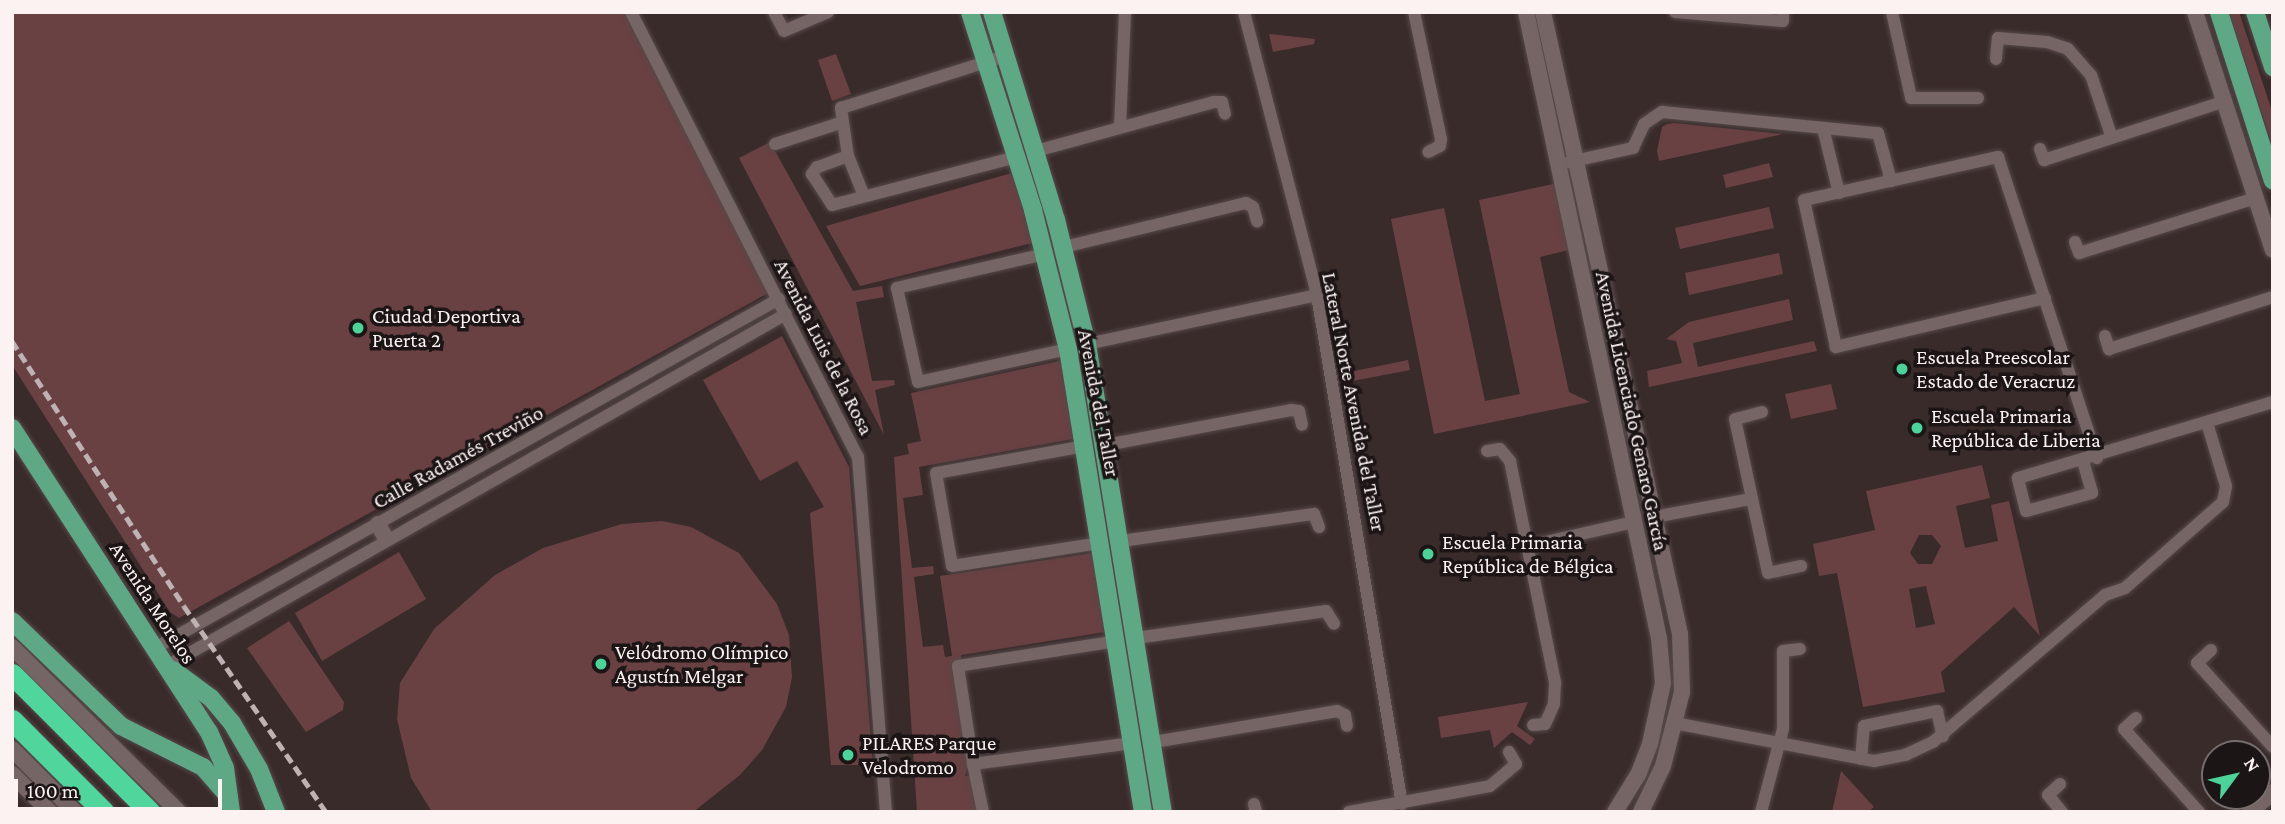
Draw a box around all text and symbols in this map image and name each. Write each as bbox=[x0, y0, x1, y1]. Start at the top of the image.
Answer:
street label: Avenida Luis de la Rosa bbox=[769, 255, 879, 439]
street label: Avenida Licenciado Genaro García bbox=[1590, 269, 1674, 553]
street label: Lateral Norte Avenida del Taller bbox=[1316, 270, 1392, 534]
place label: Ciudad Deportiva Puerta 2 bbox=[372, 303, 521, 353]
marker: Ciudad Deportiva Puerta 2 bbox=[350, 320, 366, 336]
street label: Avenida del Taller bbox=[1072, 327, 1126, 479]
place label: Escuela Preescolar Estado de Veracruz bbox=[1916, 344, 2075, 394]
marker: Escuela Preescolar Estado de Veracruz bbox=[1894, 361, 1910, 377]
street label: Calle Radamés Treviño bbox=[368, 400, 548, 514]
place label: Escuela Primaria República de Liberia bbox=[1931, 403, 2101, 453]
marker: Escuela Primaria República de Liberia bbox=[1909, 420, 1925, 436]
place label: Escuela Primaria República de Bélgica bbox=[1442, 529, 1613, 579]
street label: Avenida Morelos bbox=[104, 537, 202, 669]
marker: Escuela Primaria República de Bélgica bbox=[1420, 546, 1436, 562]
place label: Velódromo Olímpico Agustín Melgar bbox=[615, 639, 788, 689]
marker: Velódromo Olímpico Agustín Melgar bbox=[593, 656, 609, 672]
place label: PILARES Parque Velodromo bbox=[862, 730, 996, 780]
north arrow bbox=[2201, 740, 2271, 810]
marker: PILARES Parque Velodromo bbox=[840, 747, 856, 763]
text: N bbox=[2240, 753, 2265, 776]
scale bar bbox=[18, 764, 226, 808]
text: 100 m bbox=[27, 779, 79, 803]

